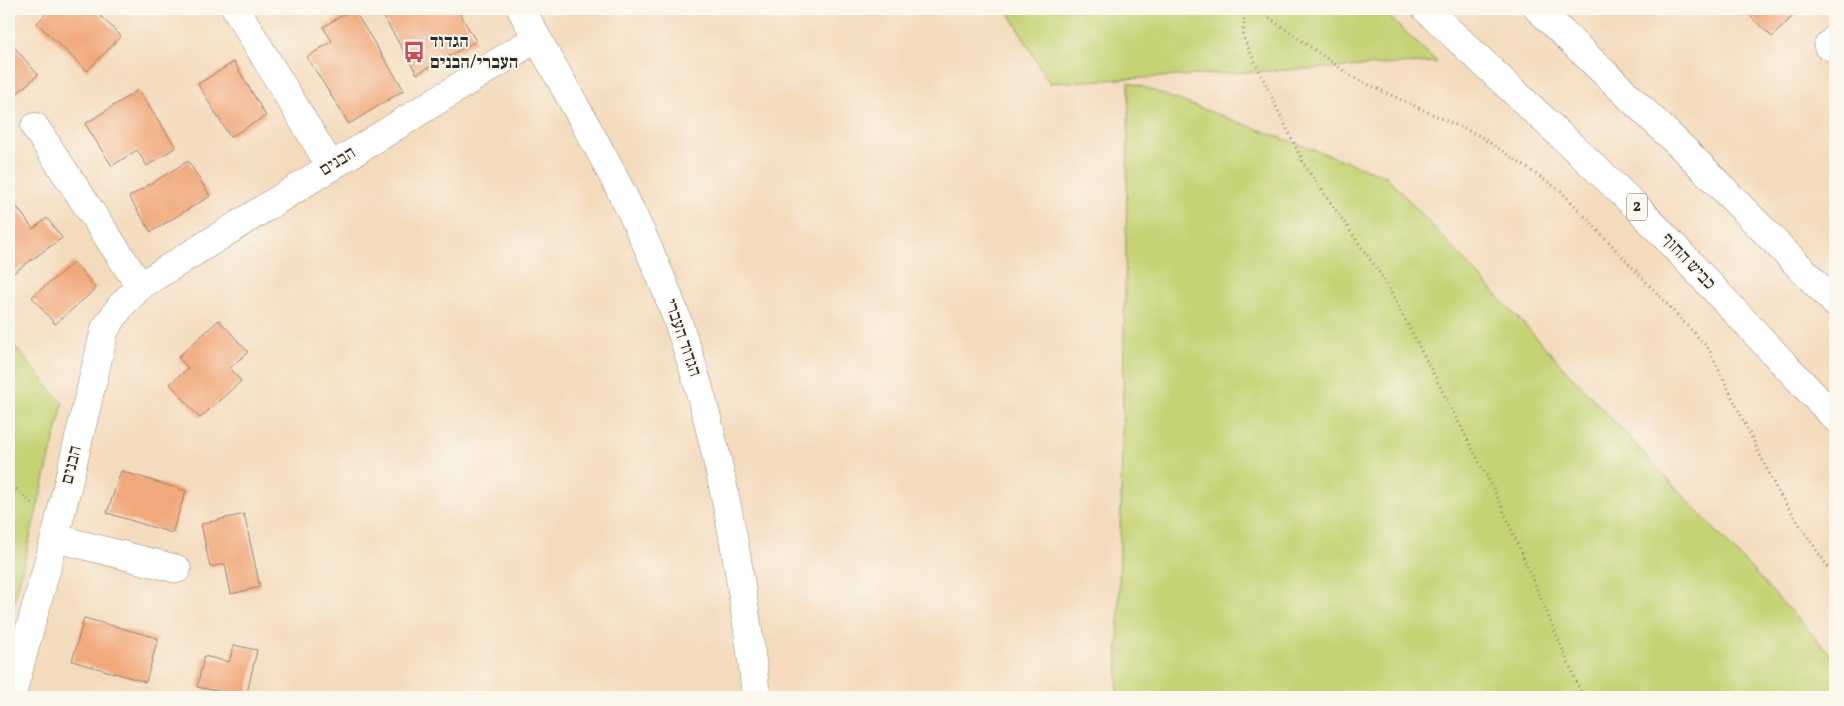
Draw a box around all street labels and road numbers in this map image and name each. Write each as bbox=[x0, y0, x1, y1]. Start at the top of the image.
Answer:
street label: הבנים bbox=[315, 141, 361, 183]
road number: 2 bbox=[1627, 193, 1647, 220]
street label: כביש החוף bbox=[1655, 228, 1721, 296]
street label: הגדוד העברי bbox=[657, 296, 707, 380]
street label: הבנים bbox=[55, 443, 89, 487]

